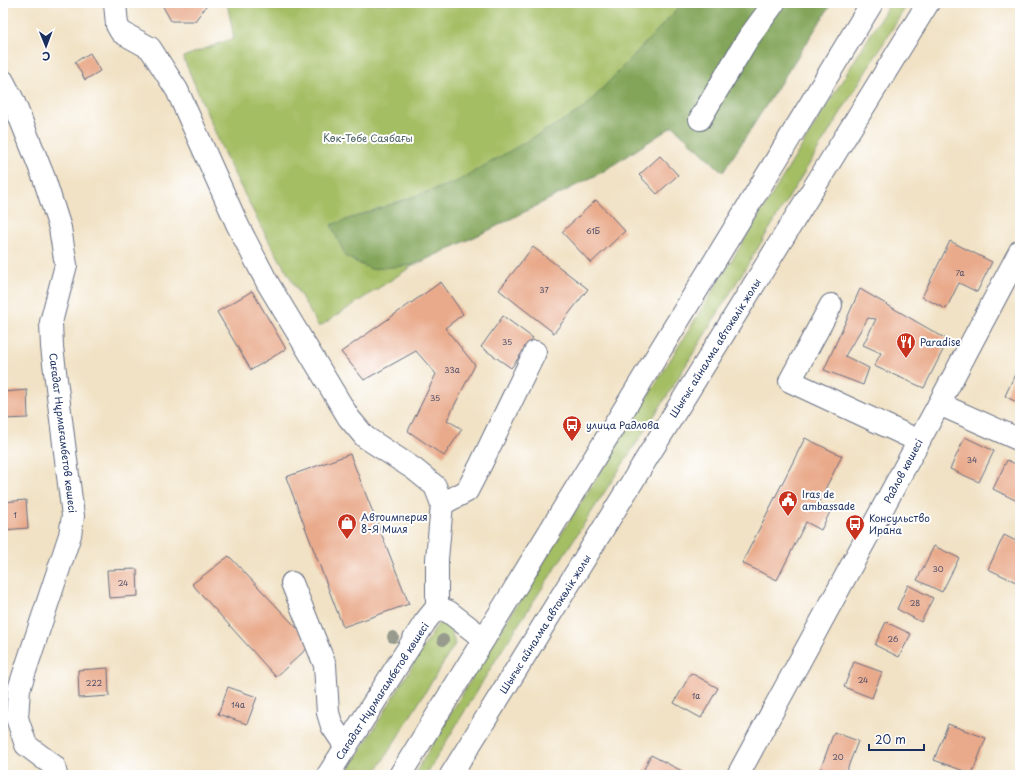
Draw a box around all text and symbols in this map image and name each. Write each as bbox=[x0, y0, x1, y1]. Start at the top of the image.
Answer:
north arrow bbox=[26, 26, 66, 66]
text: С bbox=[42, 48, 50, 65]
park label: Көк-Төбе Саябағы bbox=[323, 130, 413, 145]
house number: 61Б bbox=[586, 225, 600, 237]
house number: 7а bbox=[955, 267, 965, 279]
street label: Шығыс айналма автокөлік жолы bbox=[665, 275, 764, 420]
house number: 37 bbox=[539, 284, 549, 296]
restaurant icon: Paradise bbox=[895, 331, 917, 359]
place label: Paradise bbox=[920, 334, 961, 349]
house number: 35 bbox=[502, 336, 512, 348]
street label: Сағадат Нұрмағамбетов көшесі bbox=[46, 352, 81, 514]
house number: 33а bbox=[444, 364, 460, 376]
house number: 35 bbox=[430, 392, 440, 404]
bus stop icon: улица Радлова bbox=[561, 414, 583, 442]
place label: улица Радлова bbox=[586, 417, 660, 432]
street label: Радлов көшесі bbox=[879, 436, 926, 506]
house number: 34 bbox=[967, 454, 977, 466]
place label: Iras de ambassade bbox=[802, 486, 855, 513]
public building icon: Iras de ambassade bbox=[777, 489, 799, 517]
house number: 1 bbox=[13, 509, 17, 521]
place label: Автоимперия 8-Я Миля bbox=[361, 509, 428, 536]
place label: Консульство Ирана bbox=[869, 510, 930, 537]
shop icon: Автоимперия 8-Я Миля bbox=[336, 512, 358, 540]
bus stop icon: Консульство Ирана bbox=[844, 513, 866, 541]
street label: Шығыс айналма автокөлік жолы bbox=[495, 551, 594, 696]
house number: 30 bbox=[932, 563, 944, 575]
house number: 24 bbox=[118, 577, 128, 589]
house number: 28 bbox=[910, 597, 920, 609]
street label: Сағадат Нұрмағамбетов көшесі bbox=[331, 619, 432, 762]
house number: 26 bbox=[888, 633, 899, 645]
house number: 24 bbox=[858, 674, 868, 686]
house number: 222 bbox=[86, 677, 103, 689]
house number: 1а bbox=[692, 690, 700, 702]
house number: 14а bbox=[231, 699, 245, 711]
scale bar bbox=[869, 726, 924, 752]
text: 20 m bbox=[875, 730, 906, 748]
house number: 20 bbox=[832, 751, 844, 763]

